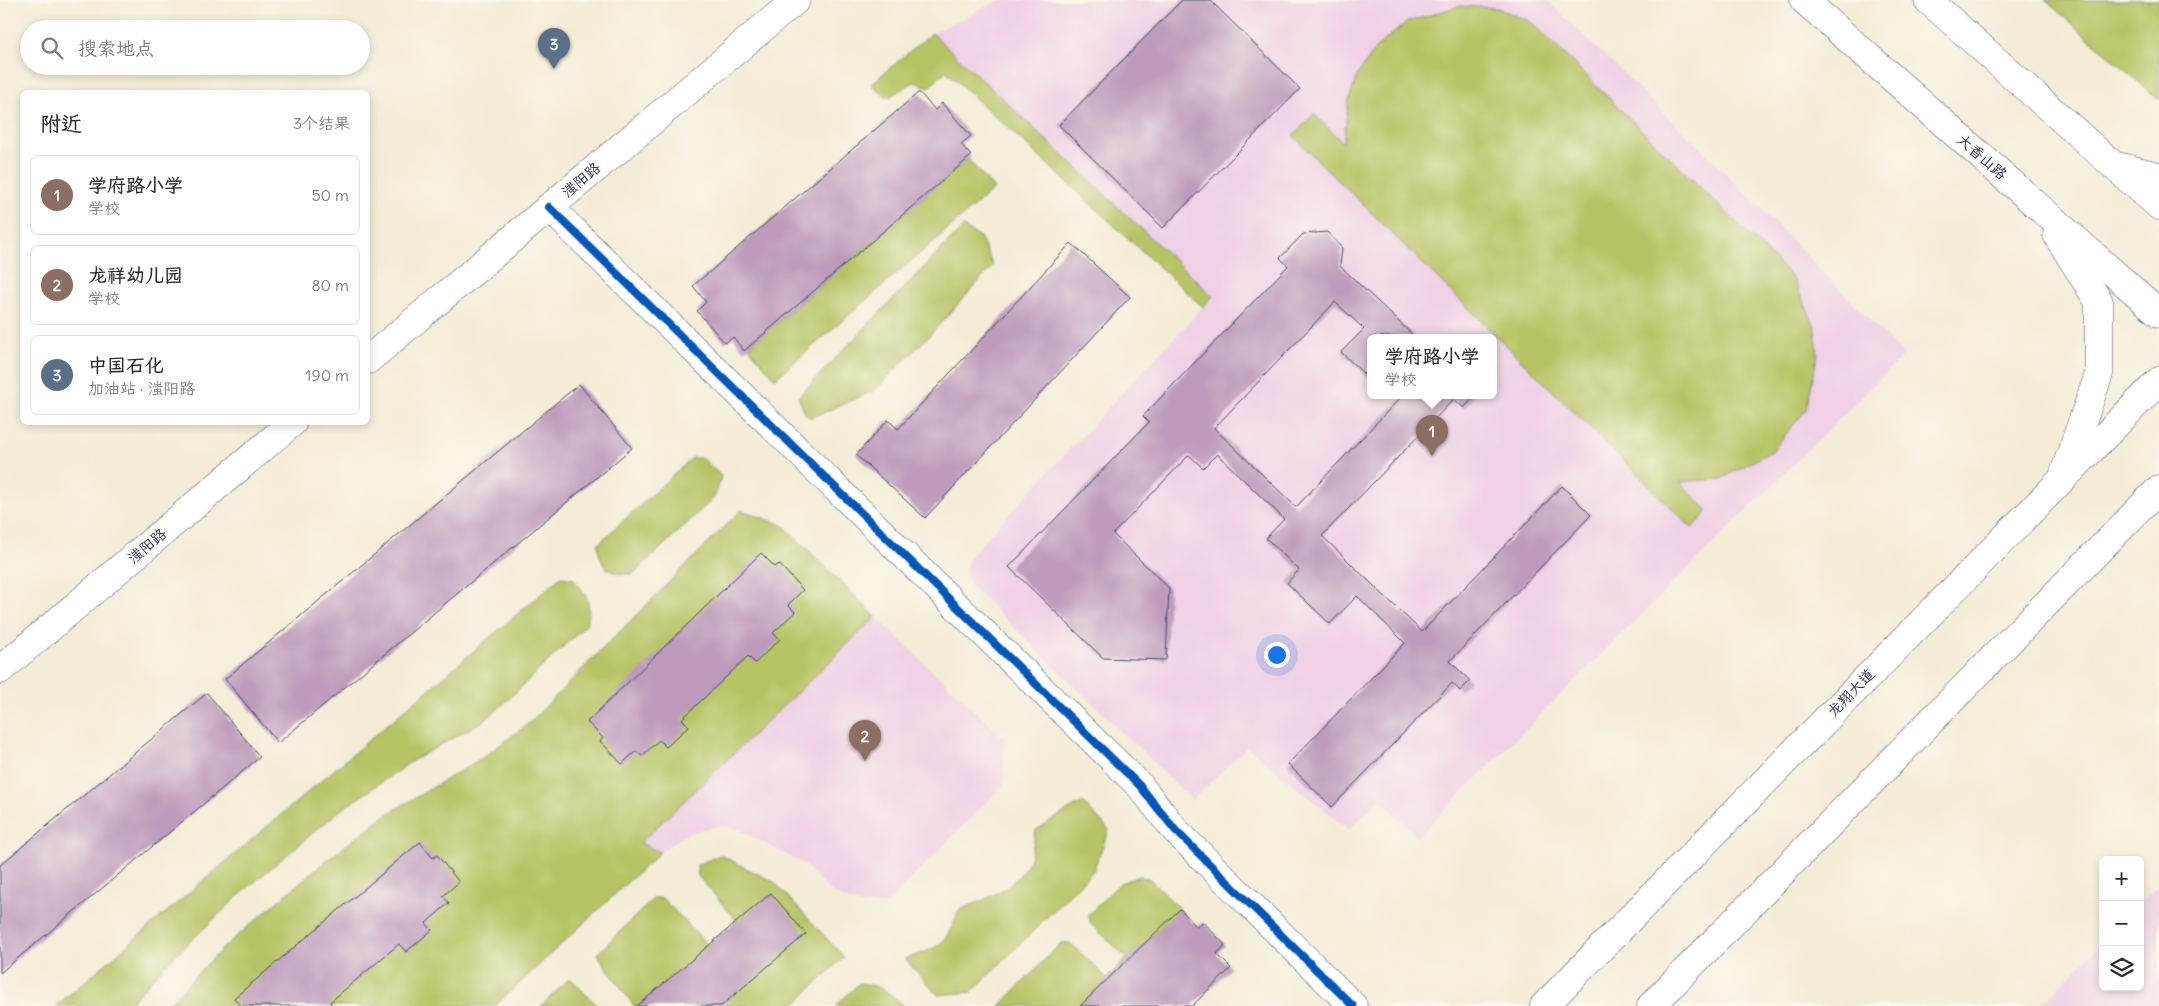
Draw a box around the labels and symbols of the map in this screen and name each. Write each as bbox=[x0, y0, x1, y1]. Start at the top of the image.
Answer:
pin: 3 bbox=[538, 28, 570, 69]
street label: 大香山路 bbox=[1953, 130, 2011, 183]
street label: 滍阳路 bbox=[557, 158, 604, 201]
pin: 1 bbox=[1416, 415, 1448, 456]
street label: 滍阳路 bbox=[123, 524, 170, 567]
your location bbox=[1264, 642, 1290, 668]
street label: 龙翔大道 bbox=[1823, 664, 1878, 721]
pin: 2 bbox=[849, 720, 881, 761]

